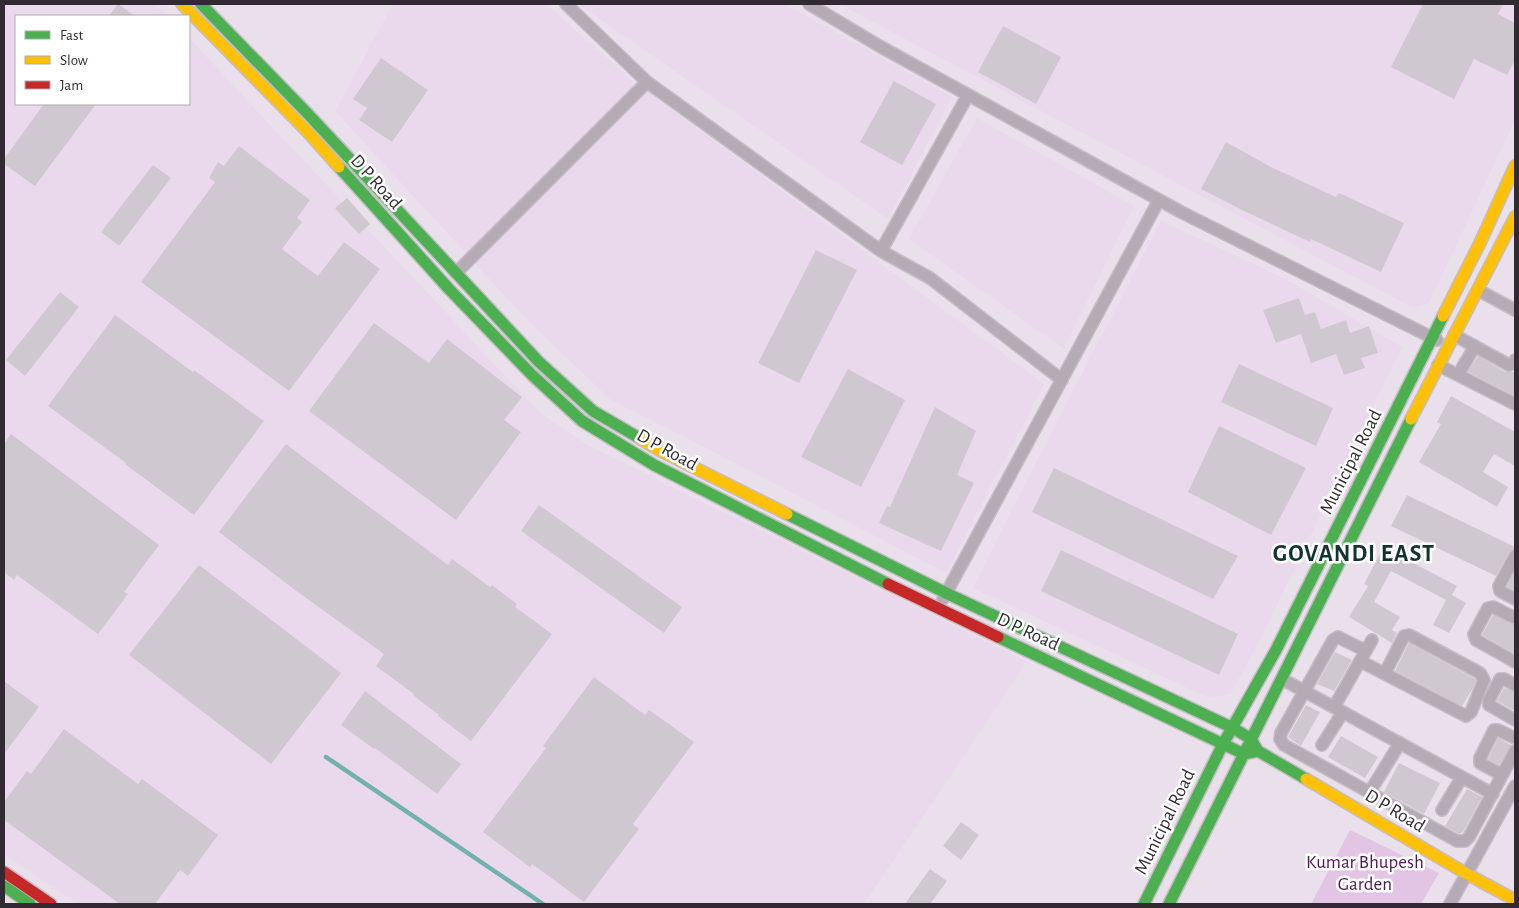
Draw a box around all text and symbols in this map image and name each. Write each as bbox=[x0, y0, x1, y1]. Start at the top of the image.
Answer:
legend bbox=[15, 15, 190, 105]
text: Fast bbox=[60, 28, 84, 43]
text: Slow bbox=[60, 53, 88, 68]
text: Jam bbox=[60, 78, 83, 93]
street label: D P Road bbox=[347, 151, 405, 213]
street label: Municipal Road bbox=[1317, 407, 1386, 517]
street label: D P Road bbox=[633, 426, 701, 474]
district label: GOVANDI EAST bbox=[1273, 542, 1435, 566]
street label: D P Road bbox=[994, 609, 1062, 655]
street label: Municipal Road bbox=[1131, 766, 1199, 878]
street label: D P Road bbox=[1362, 786, 1428, 836]
park label: Kumar Bhupesh Garden bbox=[1306, 853, 1424, 894]

